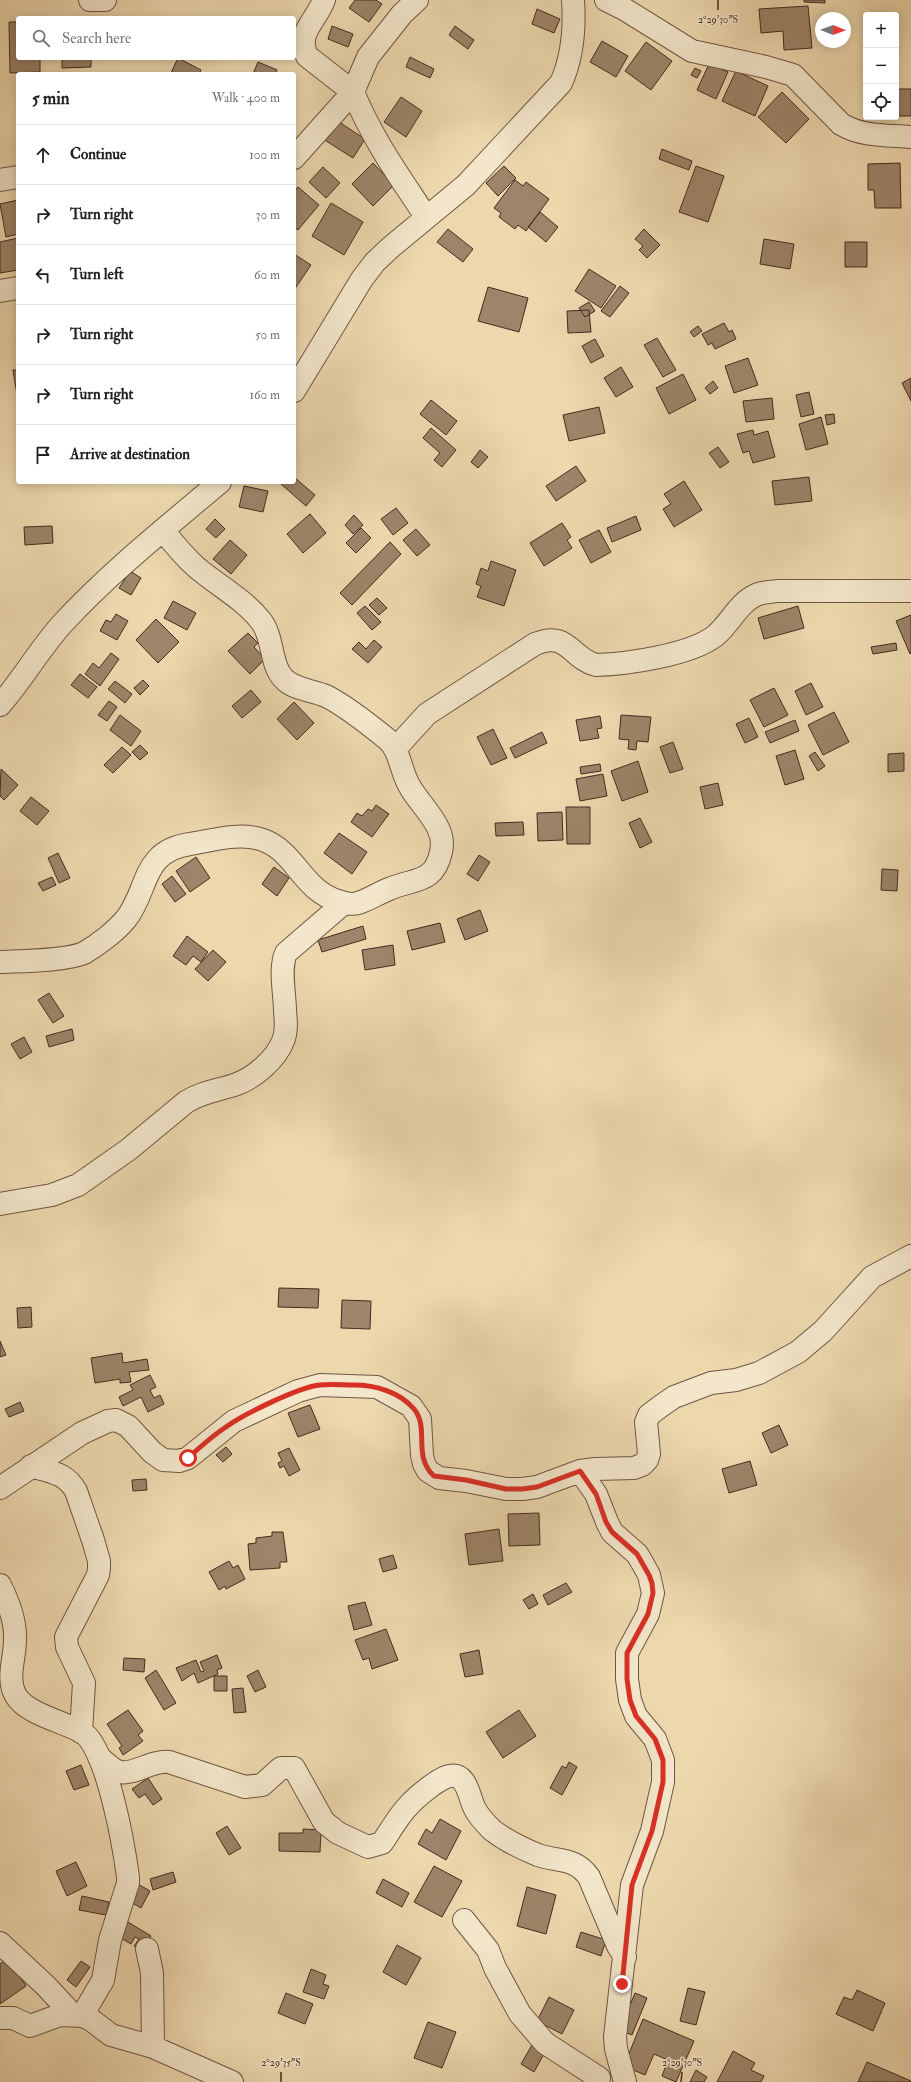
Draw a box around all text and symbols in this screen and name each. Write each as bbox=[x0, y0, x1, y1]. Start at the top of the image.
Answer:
north arrow bbox=[815, 12, 851, 48]
map controls bbox=[863, 12, 899, 120]
button: + bbox=[863, 12, 899, 48]
text: 2°29'30"S bbox=[698, 14, 738, 26]
search box bbox=[16, 16, 296, 60]
icon: search bbox=[30, 27, 52, 49]
text: Search here bbox=[62, 29, 131, 48]
button: − bbox=[863, 48, 899, 84]
button: locate bbox=[863, 84, 899, 120]
text: 5 min bbox=[32, 88, 70, 109]
text: Walk · 400 m bbox=[212, 90, 280, 106]
icon: ahead bbox=[32, 144, 54, 166]
text: Continue bbox=[70, 145, 126, 164]
text: 100 m bbox=[249, 147, 280, 163]
icon: right bbox=[32, 204, 54, 226]
text: Turn right bbox=[70, 205, 133, 224]
text: 30 m bbox=[256, 207, 280, 223]
icon: left bbox=[32, 264, 54, 286]
text: Turn left bbox=[70, 265, 124, 284]
text: 60 m bbox=[254, 267, 280, 283]
icon: right bbox=[32, 324, 54, 346]
text: Turn right bbox=[70, 325, 133, 344]
text: 50 m bbox=[255, 327, 280, 343]
icon: right bbox=[32, 384, 54, 406]
text: Turn right bbox=[70, 385, 133, 404]
text: 160 m bbox=[249, 387, 280, 403]
icon: arrive bbox=[32, 444, 54, 466]
text: Arrive at destination bbox=[70, 445, 190, 464]
route start bbox=[179, 1449, 197, 1467]
route end bbox=[613, 1975, 631, 1993]
text: 2°29'35"S bbox=[261, 2057, 301, 2069]
text: 2°29'30"S bbox=[662, 2057, 702, 2069]

